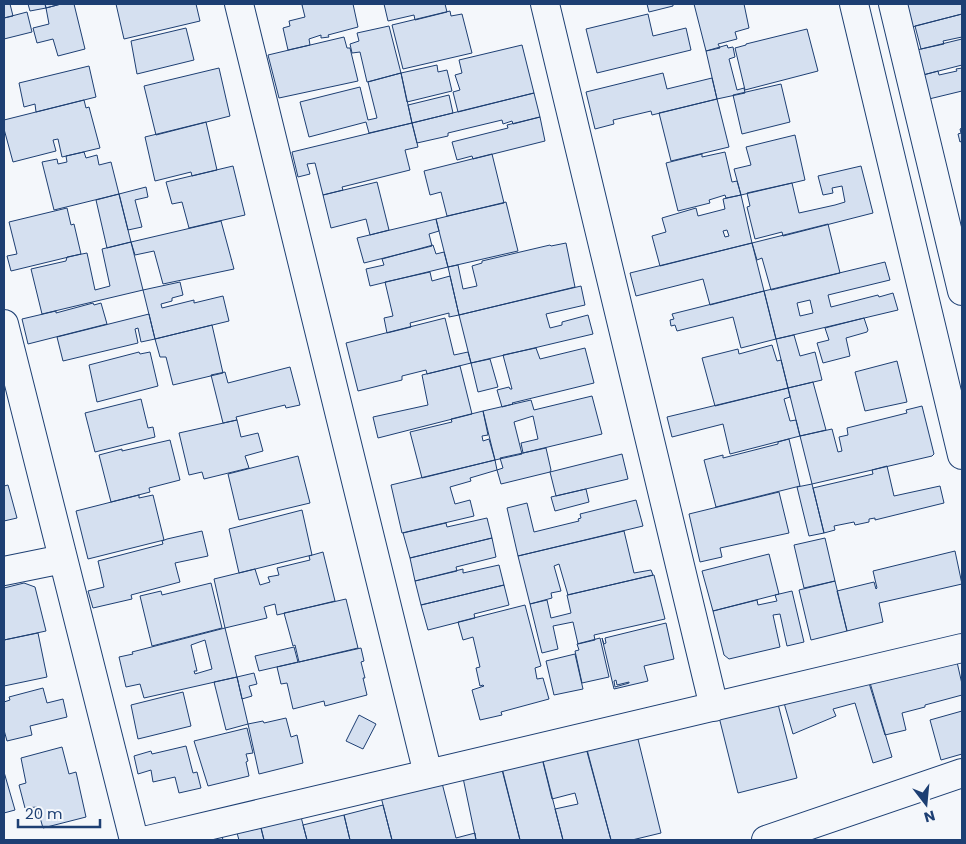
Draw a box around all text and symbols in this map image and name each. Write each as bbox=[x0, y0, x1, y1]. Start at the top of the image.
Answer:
north arrow bbox=[901, 779, 951, 829]
scale bar bbox=[18, 796, 100, 828]
text: 20 m bbox=[25, 803, 63, 824]
text: N bbox=[922, 805, 937, 828]

